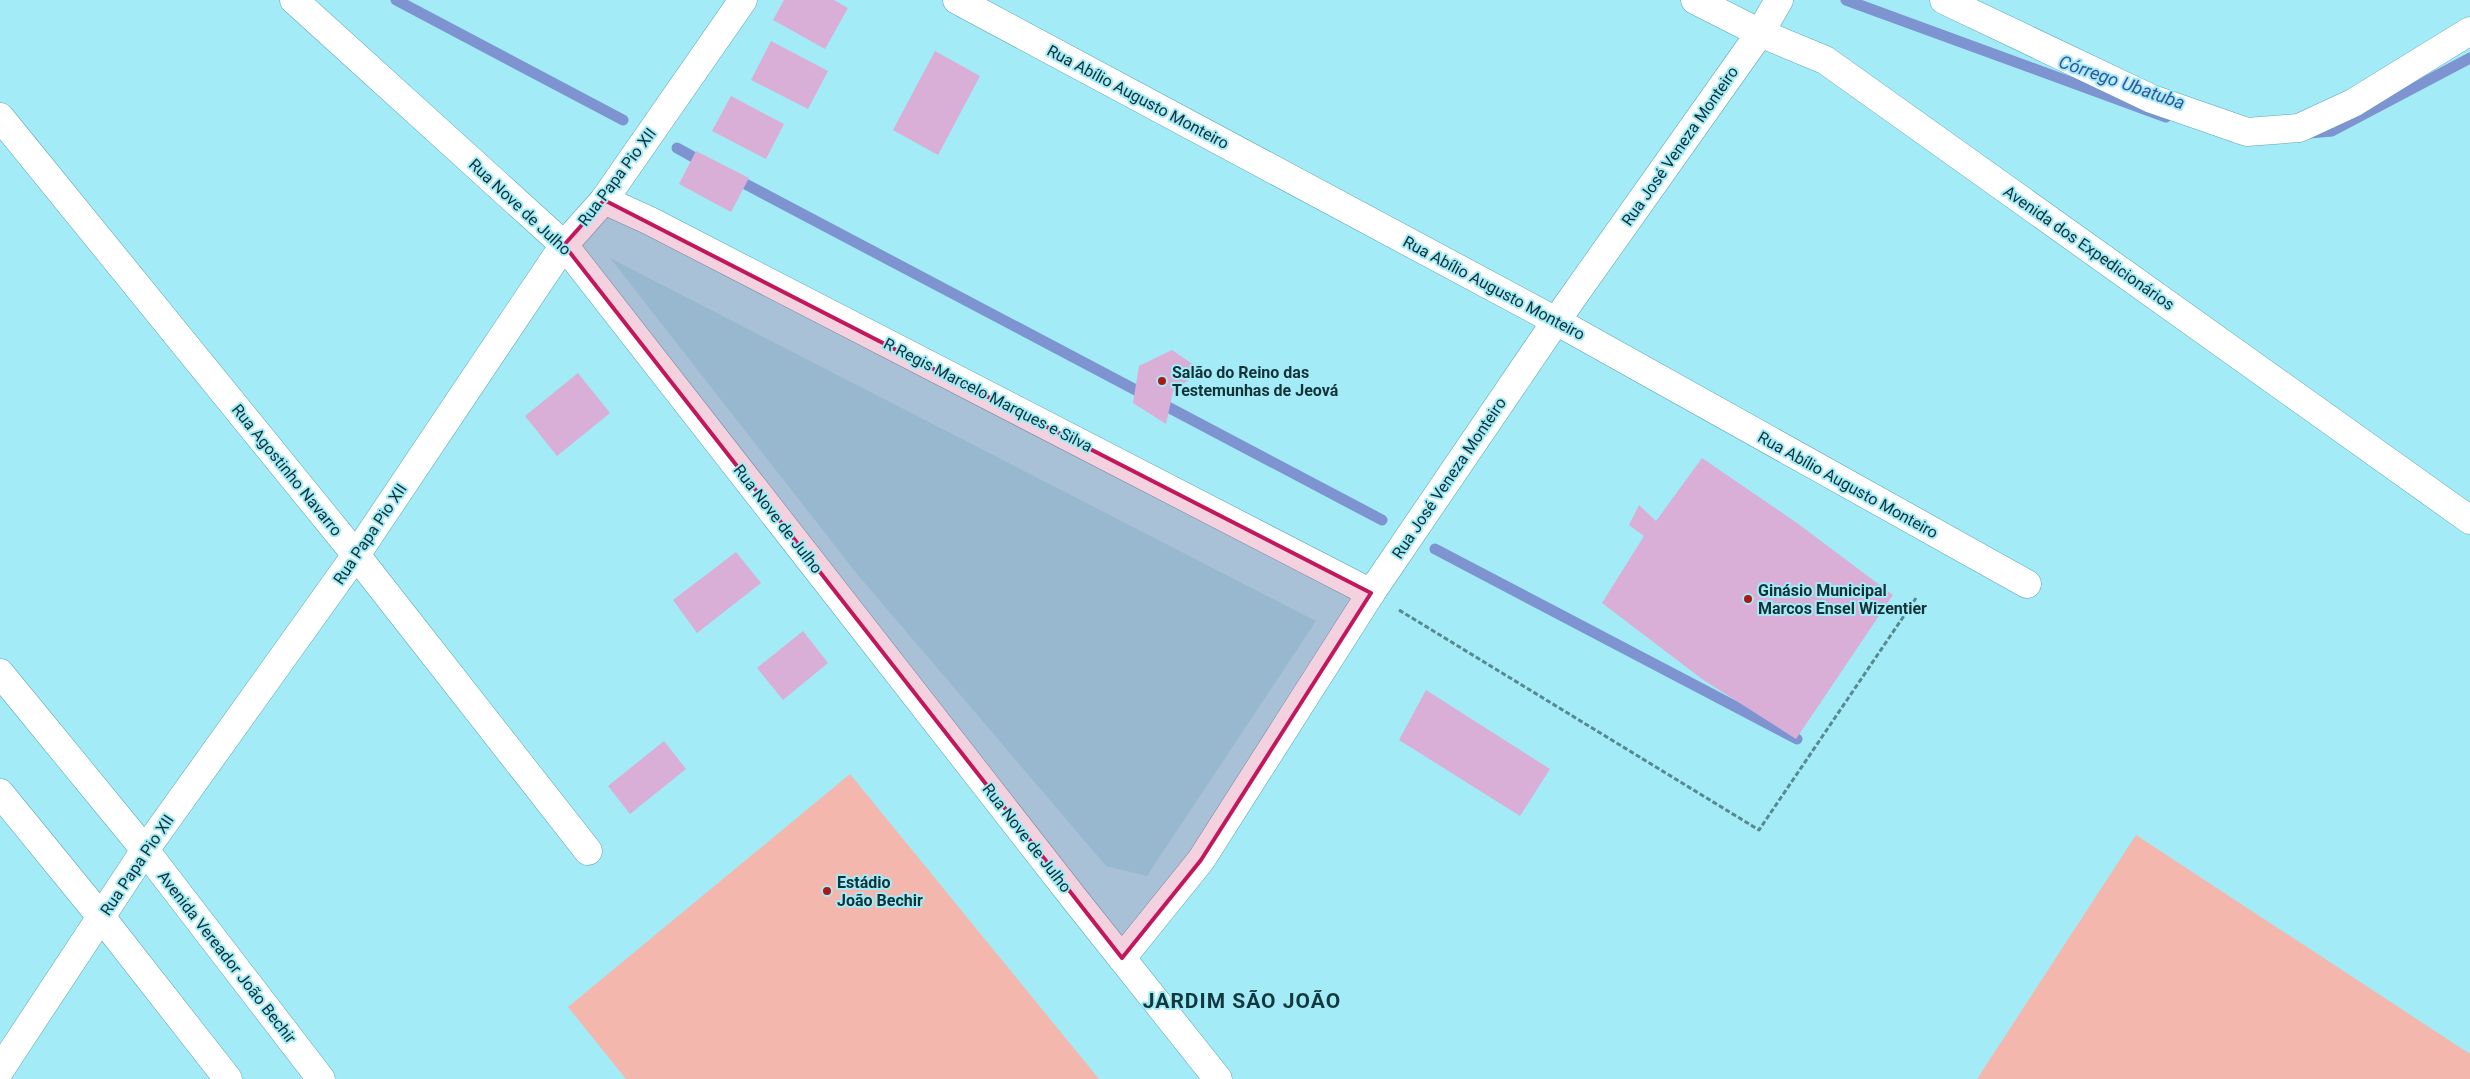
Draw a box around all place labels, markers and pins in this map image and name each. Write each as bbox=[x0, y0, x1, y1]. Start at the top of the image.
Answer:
place label: Salão do Reino das Testemunhas de Jeová bbox=[1172, 363, 1339, 400]
marker: Salão do Reino das Testemunhas de Jeová bbox=[1156, 375, 1168, 387]
place label: Ginásio Municipal Marcos Ensel Wizentier bbox=[1758, 581, 1927, 618]
marker: Ginásio Municipal Marcos Ensel Wizentier bbox=[1742, 593, 1754, 605]
place label: Estádio João Bechir bbox=[837, 873, 923, 910]
marker: Estádio João Bechir bbox=[821, 885, 833, 897]

